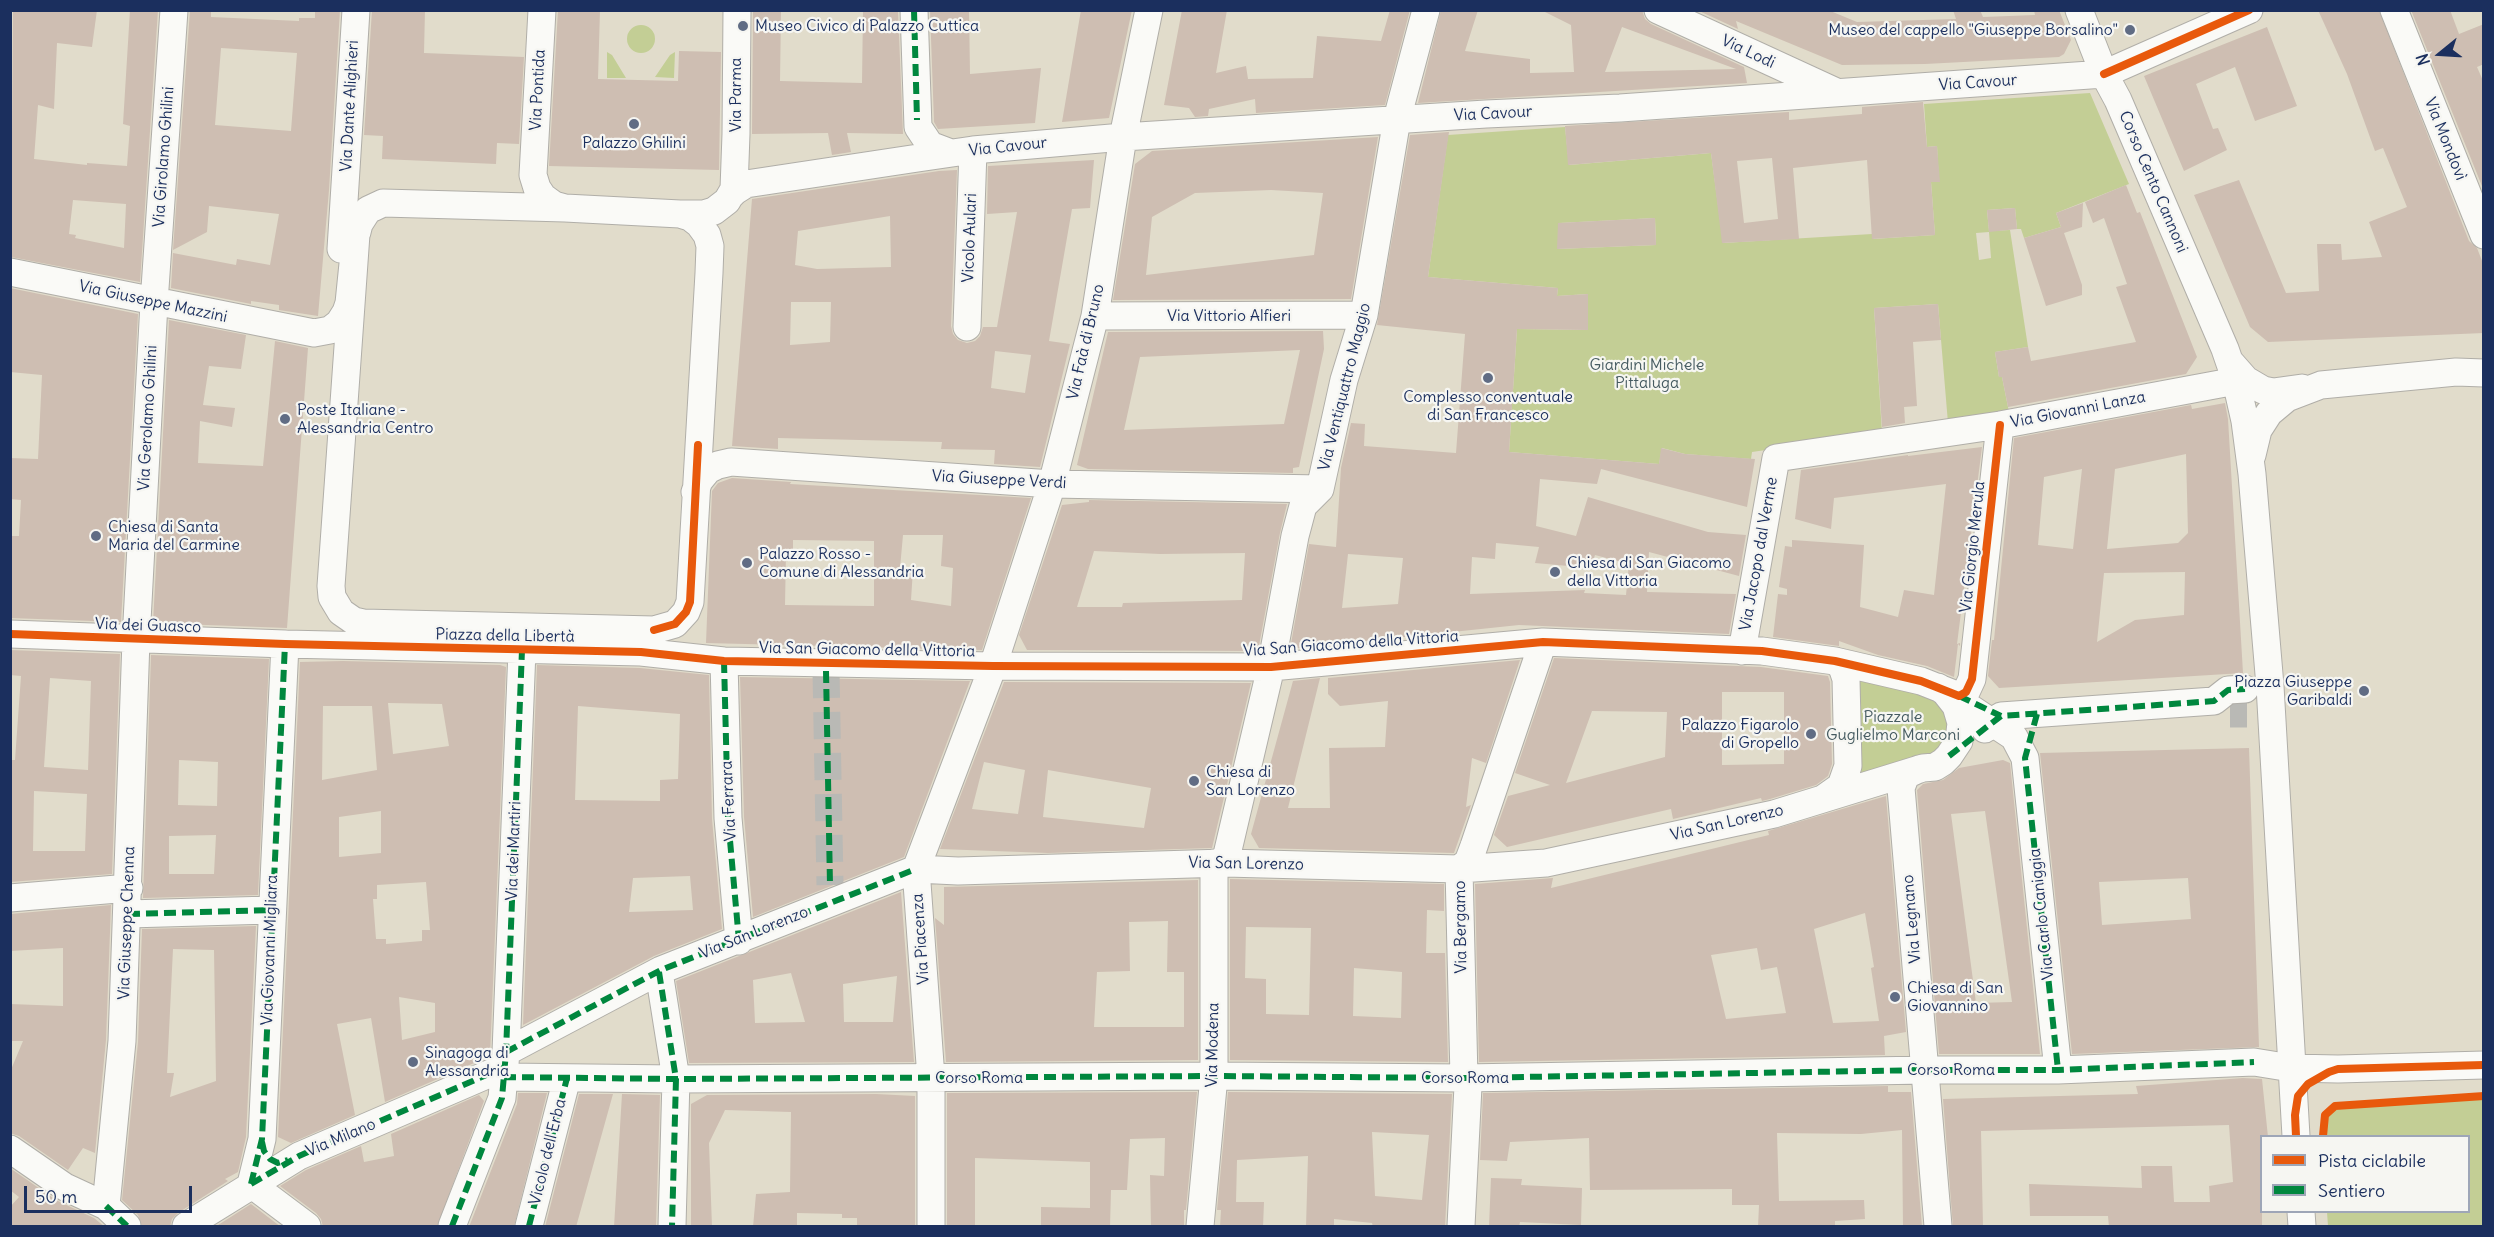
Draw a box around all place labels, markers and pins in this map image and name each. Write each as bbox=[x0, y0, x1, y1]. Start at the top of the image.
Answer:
place label: Museo Civico di Palazzo Cuttica bbox=[755, 16, 979, 36]
marker: Museo Civico di Palazzo Cuttica bbox=[736, 19, 750, 33]
place label: Museo del cappello "Giuseppe Borsalino" bbox=[1828, 20, 2118, 40]
marker: Museo del cappello "Giuseppe Borsalino" bbox=[2123, 23, 2137, 37]
marker: Palazzo Ghilini bbox=[627, 117, 641, 131]
place label: Palazzo Ghilini bbox=[582, 133, 686, 153]
marker: Complesso conventuale di San Francesco bbox=[1481, 371, 1495, 385]
place label: Complesso conventuale di San Francesco bbox=[1403, 387, 1573, 425]
place label: Poste Italiane - Alessandria Centro bbox=[297, 400, 434, 438]
marker: Poste Italiane - Alessandria Centro bbox=[278, 412, 292, 426]
place label: Chiesa di Santa Maria del Carmine bbox=[108, 517, 240, 555]
marker: Chiesa di Santa Maria del Carmine bbox=[89, 529, 103, 543]
place label: Palazzo Rosso - Comune di Alessandria bbox=[759, 544, 924, 582]
place label: Chiesa di San Giacomo della Vittoria bbox=[1567, 553, 1731, 591]
marker: Palazzo Rosso - Comune di Alessandria bbox=[740, 556, 754, 570]
marker: Chiesa di San Giacomo della Vittoria bbox=[1548, 565, 1562, 579]
place label: Piazza Giuseppe Garibaldi bbox=[2234, 672, 2352, 710]
marker: Piazza Giuseppe Garibaldi bbox=[2357, 684, 2371, 698]
place label: Palazzo Figarolo di Gropello bbox=[1681, 715, 1799, 753]
marker: Palazzo Figarolo di Gropello bbox=[1804, 727, 1818, 741]
place label: Chiesa di San Lorenzo bbox=[1206, 762, 1295, 800]
marker: Chiesa di San Lorenzo bbox=[1187, 774, 1201, 788]
place label: Chiesa di San Giovannino bbox=[1907, 978, 2003, 1016]
marker: Chiesa di San Giovannino bbox=[1888, 990, 1902, 1004]
place label: Sinagoga di Alessandria bbox=[425, 1043, 509, 1081]
marker: Sinagoga di Alessandria bbox=[406, 1055, 420, 1069]

